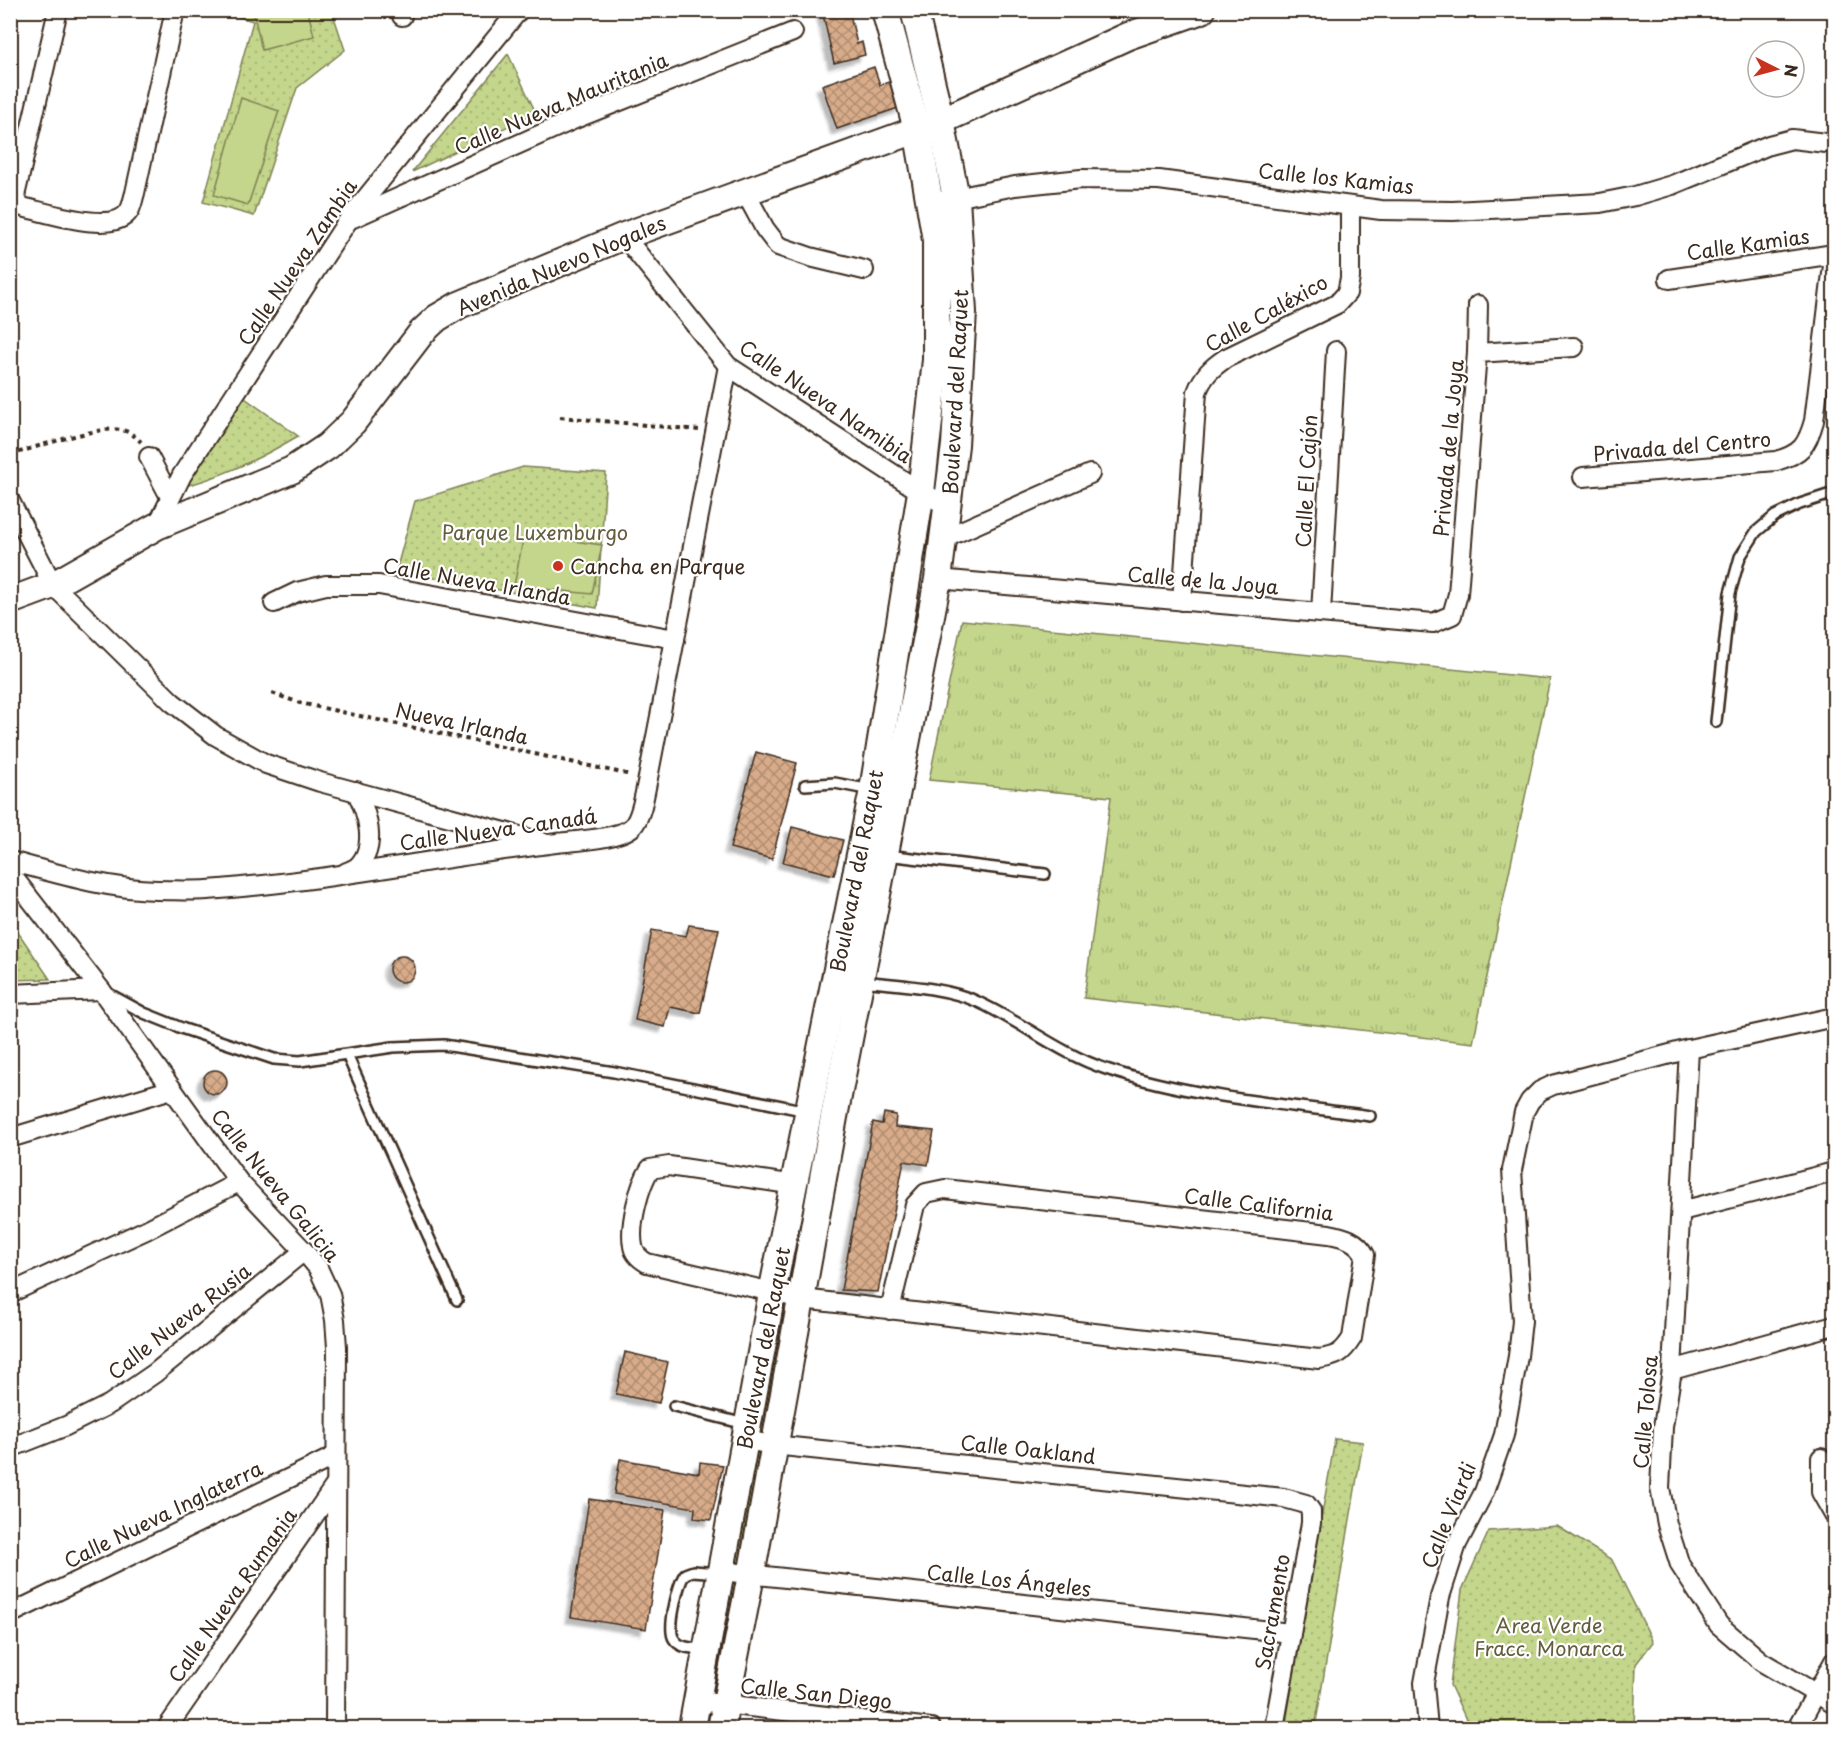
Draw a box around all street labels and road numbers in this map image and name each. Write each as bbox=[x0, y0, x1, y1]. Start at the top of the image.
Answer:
street label: Calle Nueva Mauritania bbox=[449, 44, 673, 162]
street label: Calle los Kamias bbox=[1257, 155, 1415, 201]
street label: Calle Nueva Zambia bbox=[230, 172, 364, 351]
street label: Avenida Nuevo Nogales bbox=[452, 207, 670, 323]
street label: Calle Kamias bbox=[1685, 221, 1811, 267]
street label: Calle Caléxico bbox=[1199, 267, 1333, 359]
street label: Boulevard del Raquet bbox=[935, 288, 975, 496]
street label: Calle Nueva Namibia bbox=[734, 332, 919, 471]
street label: Privada de la Joya bbox=[1425, 358, 1471, 538]
street label: Calle El Cajón bbox=[1288, 414, 1324, 548]
street label: Privada del Centro bbox=[1592, 423, 1772, 469]
street label: Calle Nueva Irlanda bbox=[381, 550, 574, 612]
street label: Calle de la Joya bbox=[1126, 558, 1280, 602]
street label: Nueva Irlanda bbox=[393, 694, 532, 752]
street label: Boulevard del Raquet bbox=[822, 767, 890, 975]
street label: Calle Nueva Canadá bbox=[398, 800, 599, 858]
street label: Calle Nueva Galicia bbox=[205, 1102, 348, 1269]
street label: Calle California bbox=[1183, 1180, 1336, 1228]
street label: Boulevard del Raquet bbox=[729, 1244, 797, 1452]
street label: Calle Nueva Rusia bbox=[101, 1255, 257, 1386]
street label: Calle Tolosa bbox=[1625, 1353, 1665, 1470]
street label: Calle Oakland bbox=[959, 1427, 1097, 1471]
street label: Calle Nueva Inglaterra bbox=[59, 1453, 268, 1575]
street label: Calle Viardi bbox=[1413, 1457, 1483, 1573]
street label: Calle Nueva Rumania bbox=[160, 1501, 304, 1688]
street label: Sacramento bbox=[1247, 1552, 1297, 1672]
street label: Calle Los Ángeles bbox=[925, 1556, 1093, 1604]
street label: Calle San Diego bbox=[739, 1670, 893, 1716]

